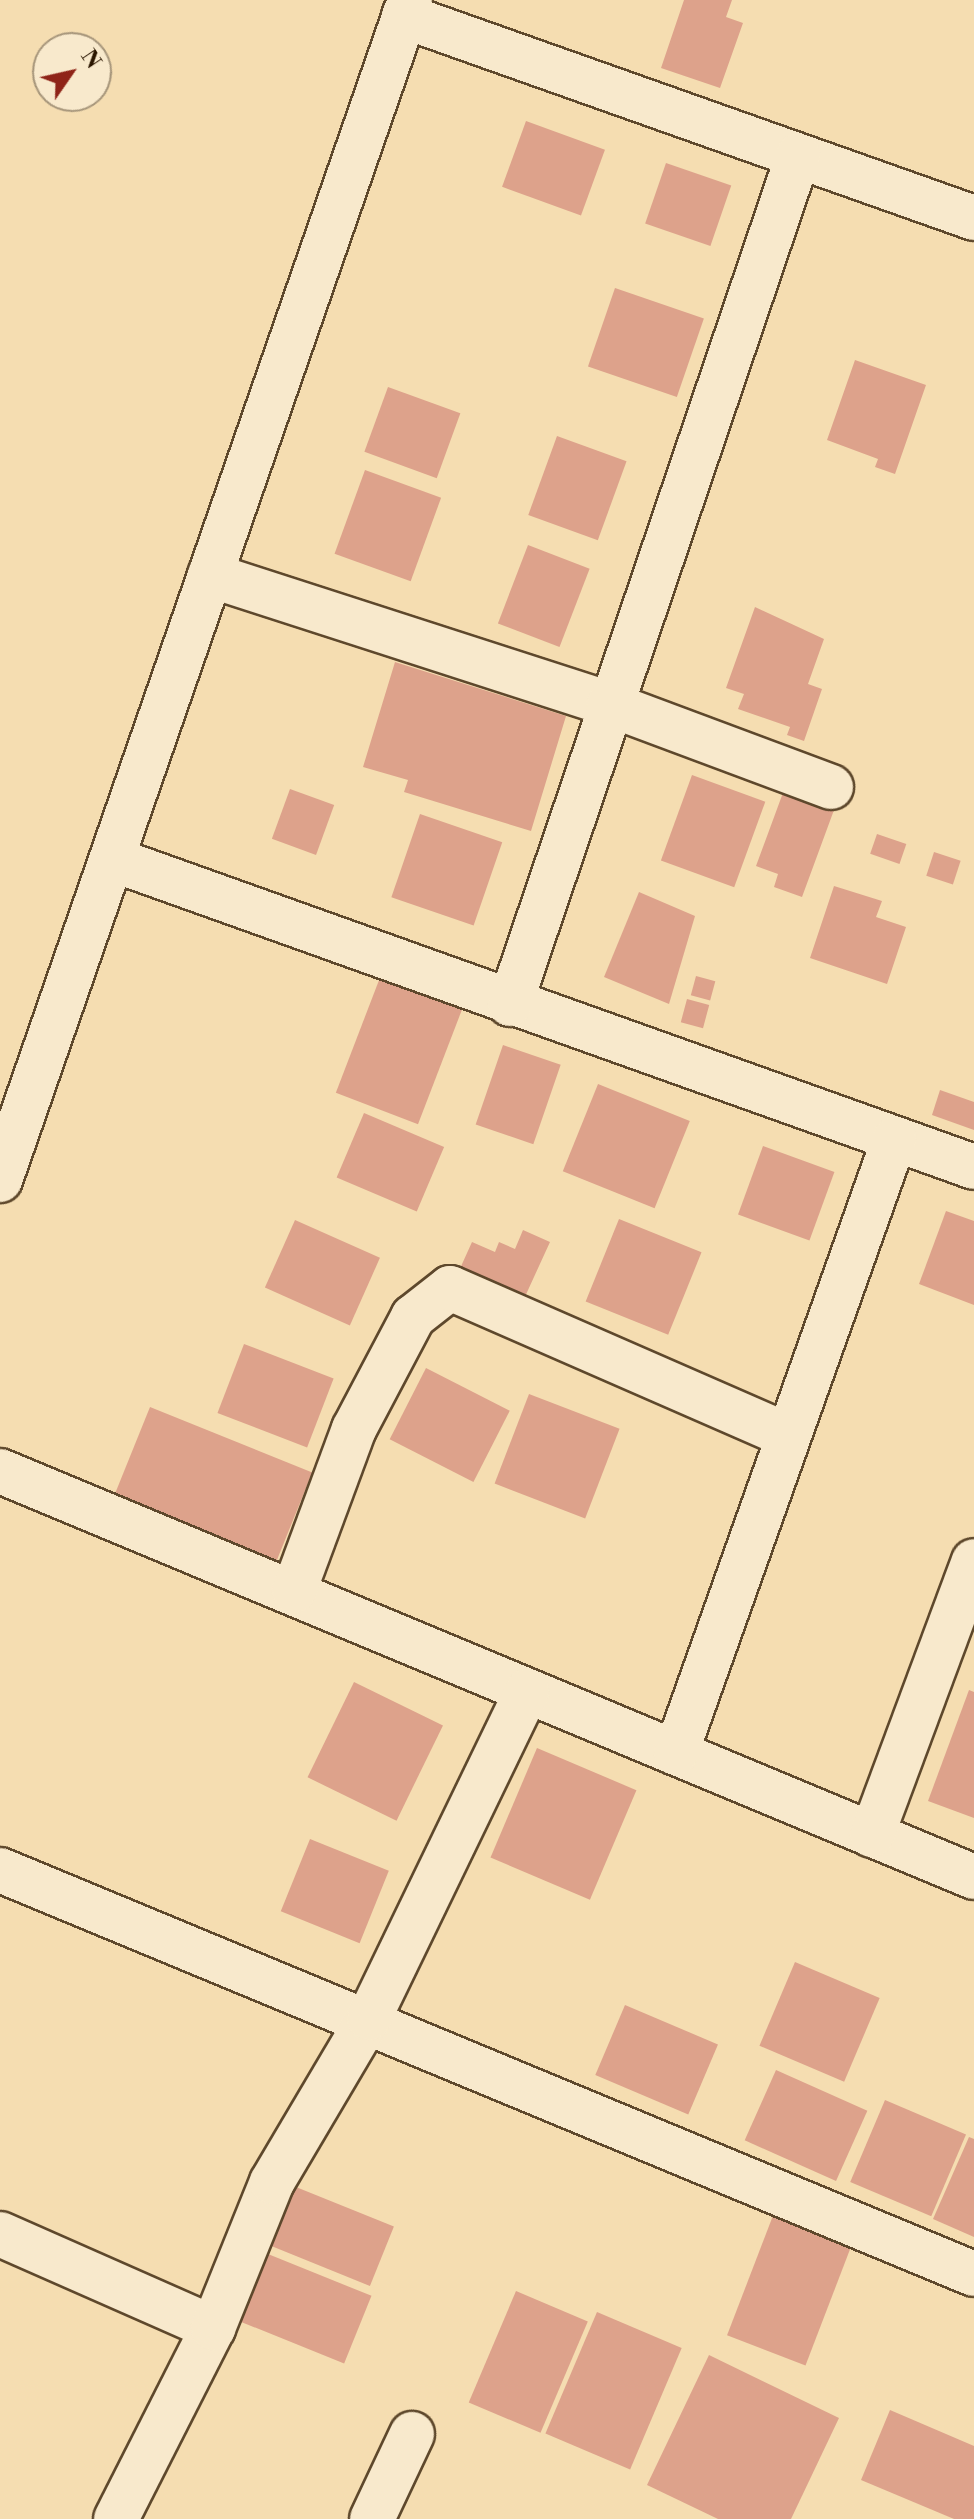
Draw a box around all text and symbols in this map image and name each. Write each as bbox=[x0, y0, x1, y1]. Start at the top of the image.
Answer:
north arrow bbox=[32, 32, 112, 112]
text: N bbox=[75, 45, 107, 74]

